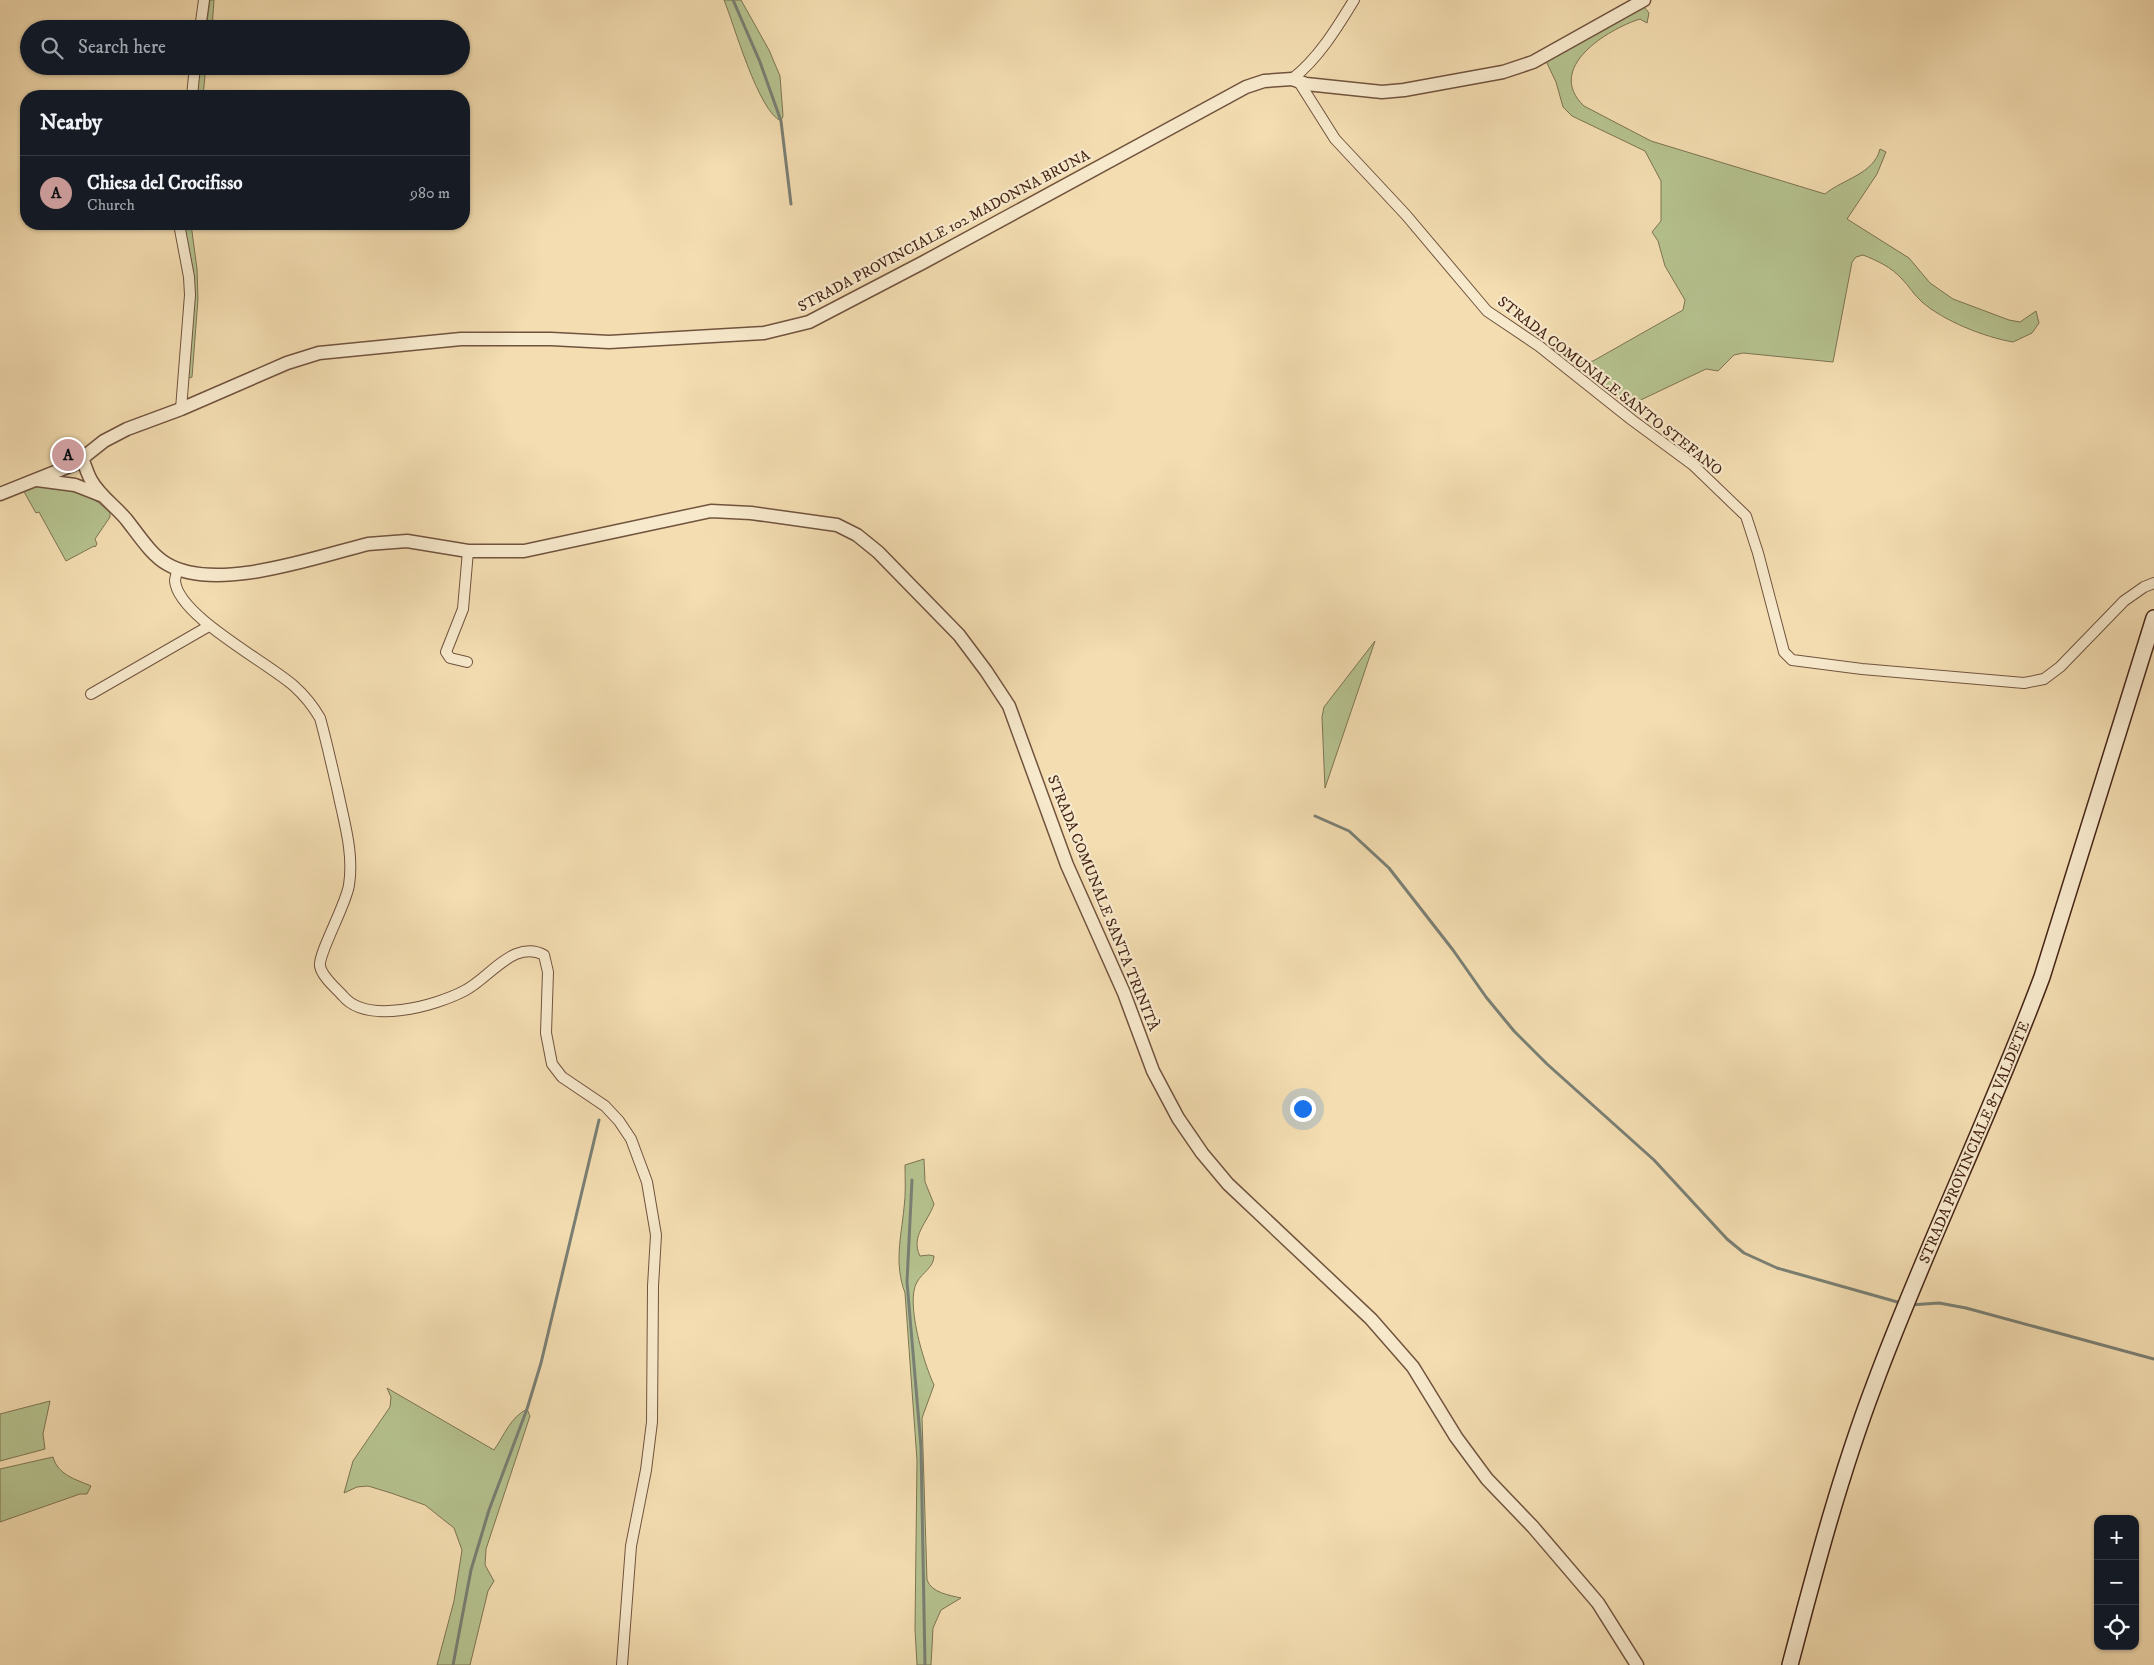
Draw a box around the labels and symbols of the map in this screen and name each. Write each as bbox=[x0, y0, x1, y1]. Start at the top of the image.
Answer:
street label: STRADA PROVINCIALE 102 MADONNA BRUNA bbox=[795, 145, 1094, 316]
street label: STRADA COMUNALE SANTO STEFANO bbox=[1494, 292, 1726, 480]
pin: A bbox=[52, 436, 84, 474]
street label: STRADA COMUNALE SANTA TRINITÀ bbox=[1043, 772, 1164, 1034]
street label: STRADA PROVINCIALE 87 VALDETE bbox=[1914, 1018, 2034, 1266]
your location bbox=[1290, 1096, 1316, 1122]

